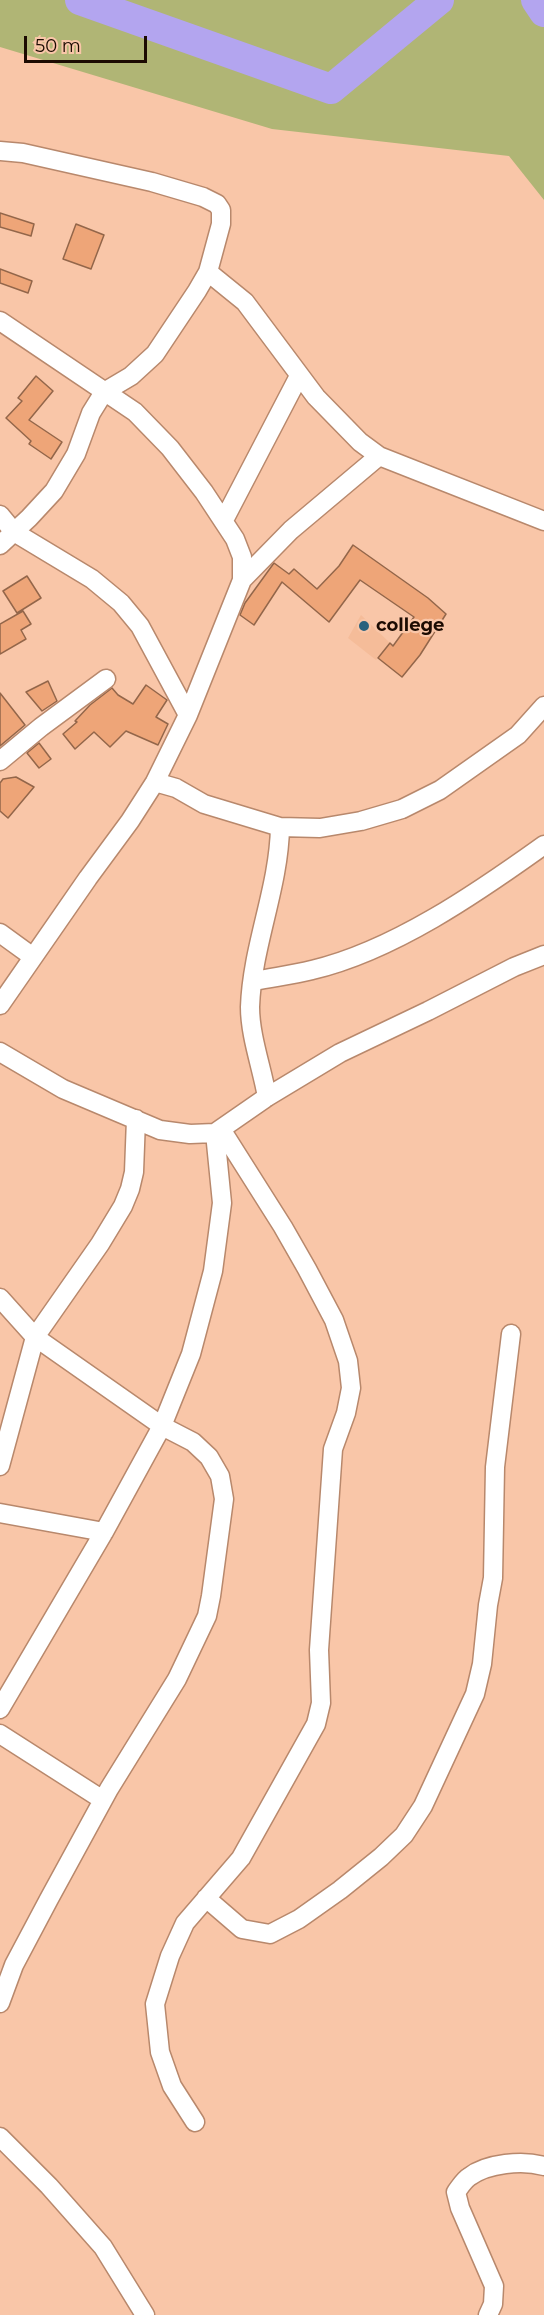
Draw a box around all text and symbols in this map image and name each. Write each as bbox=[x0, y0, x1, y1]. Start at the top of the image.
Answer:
scale bar bbox=[27, 24, 150, 62]
text: 50 m bbox=[35, 35, 81, 57]
place label: college bbox=[376, 615, 444, 637]
marker: college bbox=[357, 619, 371, 633]

